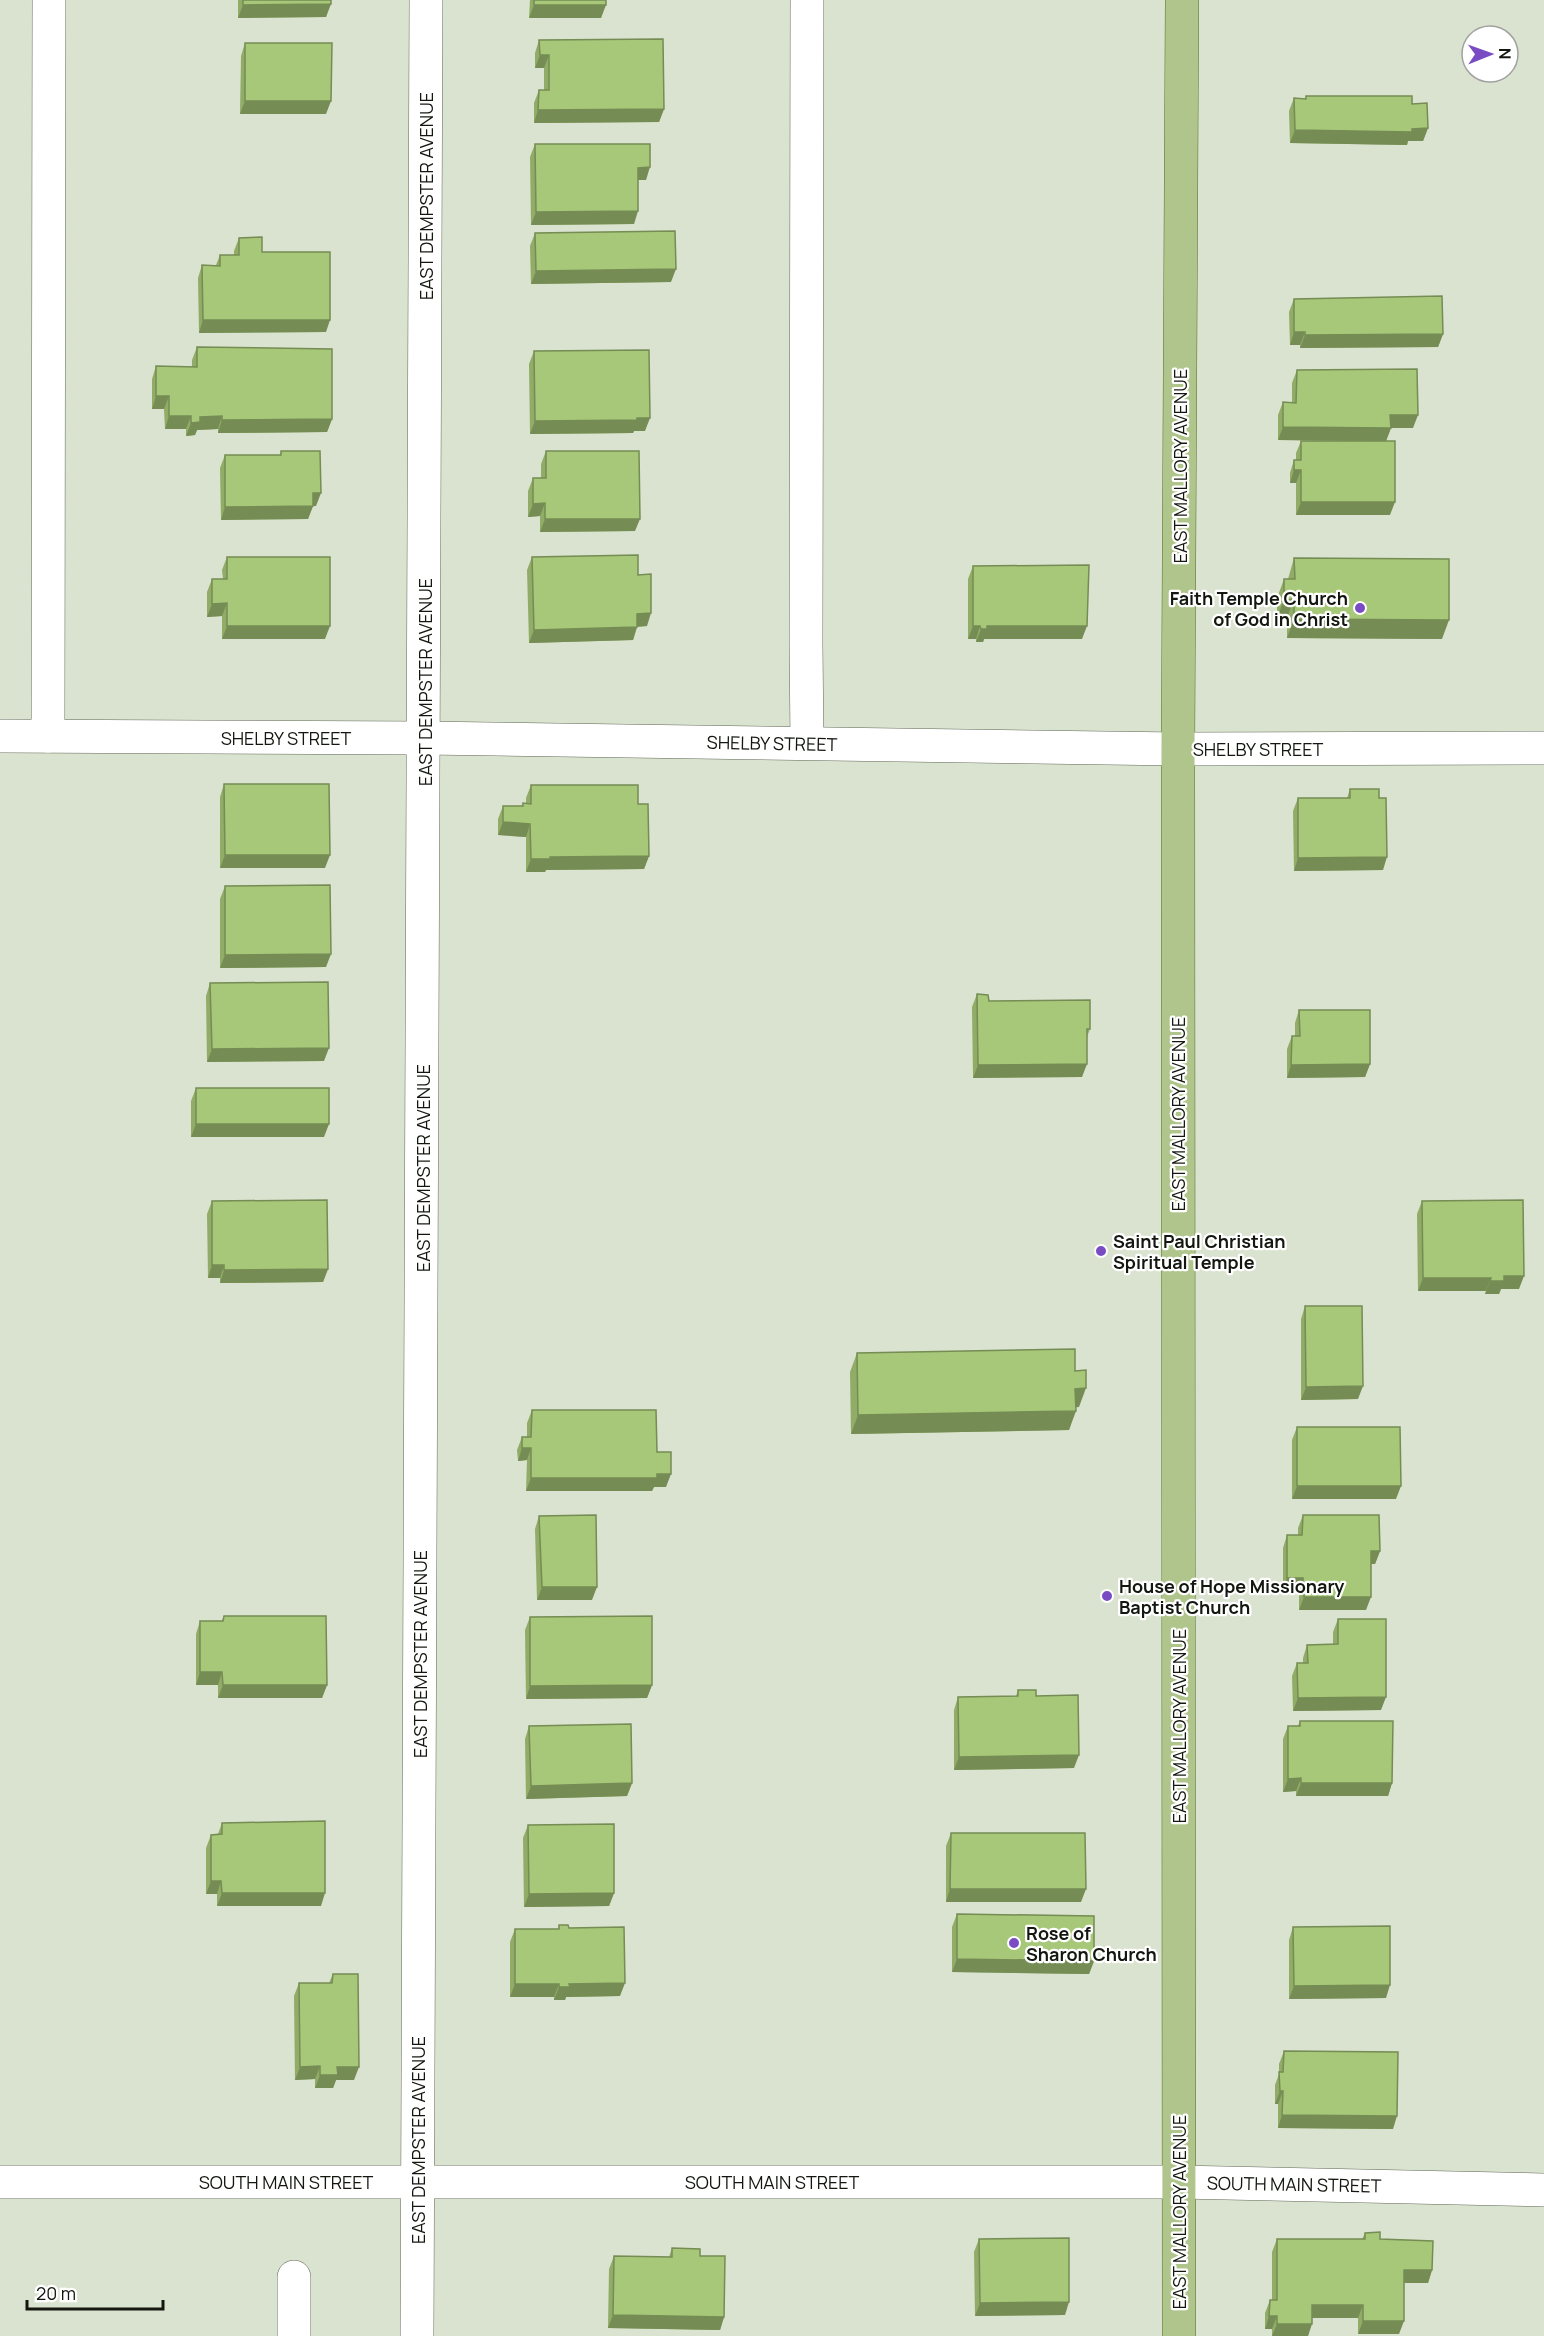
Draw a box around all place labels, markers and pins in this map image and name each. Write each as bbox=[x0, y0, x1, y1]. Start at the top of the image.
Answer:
place label: Faith Temple Church of God in Christ bbox=[1170, 586, 1348, 631]
marker: Faith Temple Church of God in Christ bbox=[1353, 601, 1367, 615]
place label: Saint Paul Christian Spiritual Temple bbox=[1113, 1229, 1285, 1274]
marker: Saint Paul Christian Spiritual Temple bbox=[1094, 1244, 1108, 1258]
place label: House of Hope Missionary Baptist Church bbox=[1119, 1574, 1344, 1619]
marker: House of Hope Missionary Baptist Church bbox=[1100, 1589, 1114, 1603]
place label: Rose of Sharon Church bbox=[1026, 1921, 1157, 1966]
marker: Rose of Sharon Church bbox=[1007, 1936, 1021, 1950]

